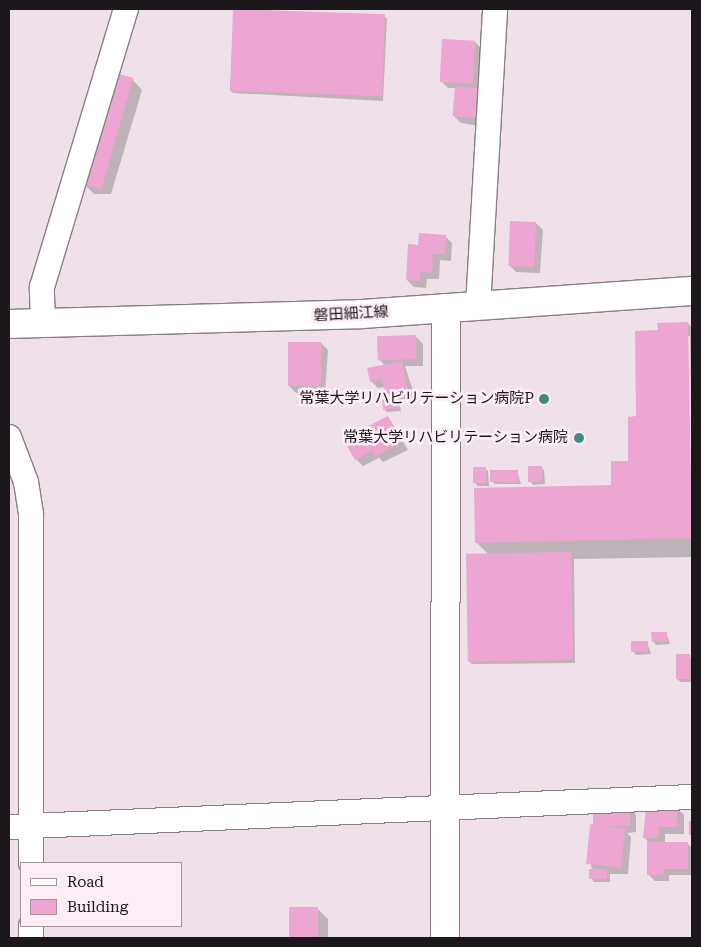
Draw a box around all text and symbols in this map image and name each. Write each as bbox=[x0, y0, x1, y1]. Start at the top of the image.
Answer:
street label: 磐田細江線 bbox=[313, 303, 389, 325]
place label: 常葉大学リハビリテーション病院P bbox=[299, 390, 534, 408]
marker: 常葉大学リハビリテーション病院P bbox=[538, 393, 550, 405]
place label: 常葉大学リハビリテーション病院 bbox=[343, 429, 568, 447]
marker: 常葉大学リハビリテーション病院 bbox=[572, 431, 586, 445]
legend bbox=[20, 862, 182, 927]
text: Road bbox=[67, 873, 104, 891]
text: Building bbox=[67, 898, 128, 916]

